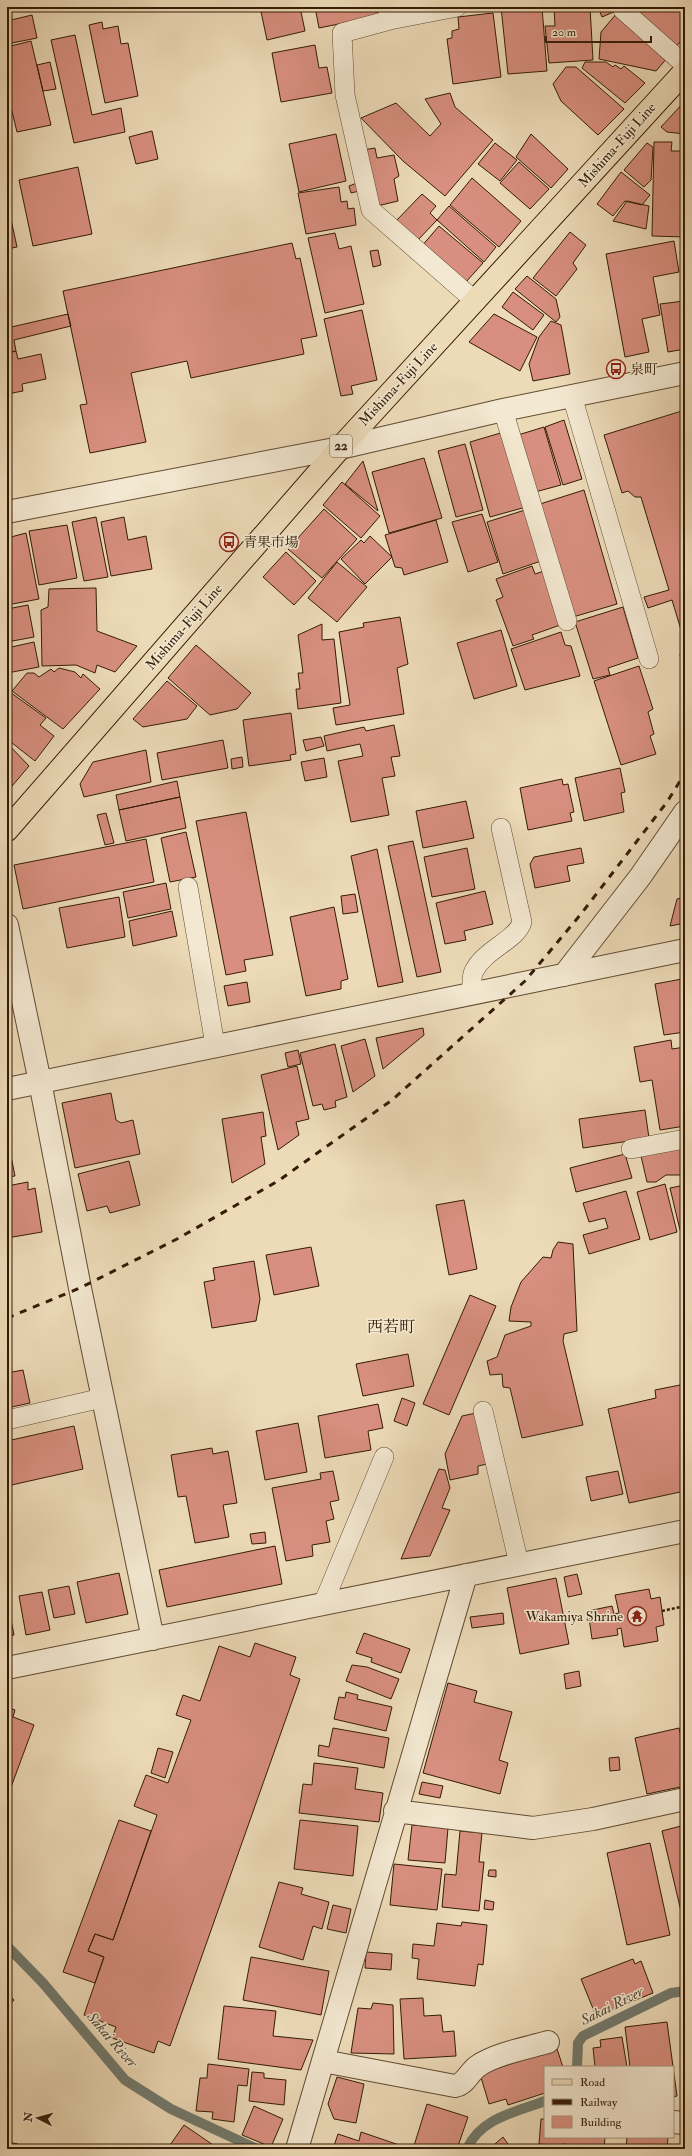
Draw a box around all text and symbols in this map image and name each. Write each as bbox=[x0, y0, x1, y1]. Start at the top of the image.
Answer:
scale bar bbox=[546, 18, 651, 44]
text: 20 m bbox=[552, 25, 577, 40]
street label: Mishima-Fuji Line bbox=[574, 99, 660, 191]
street label: Mishima-Fuji Line bbox=[355, 339, 441, 429]
bus stop icon: 泉町 bbox=[605, 358, 627, 380]
place label: 泉町 bbox=[630, 361, 658, 378]
road number: 22 bbox=[330, 435, 352, 457]
bus stop icon: 青果市場 bbox=[218, 531, 240, 553]
place label: 青果市場 bbox=[243, 534, 299, 551]
street label: Mishima-Fuji Line bbox=[142, 580, 226, 673]
district label: 西若町 bbox=[367, 1317, 415, 1337]
temple icon: Wakamiya Shrine bbox=[626, 1605, 648, 1627]
place label: Wakamiya Shrine bbox=[524, 1608, 623, 1626]
water label: Sakai River bbox=[577, 1981, 648, 2030]
water label: Sakai River bbox=[82, 2007, 142, 2073]
legend bbox=[544, 2066, 674, 2138]
text: Road bbox=[580, 2075, 605, 2090]
text: Railway bbox=[580, 2095, 618, 2110]
north arrow bbox=[18, 2098, 58, 2138]
text: N bbox=[21, 2110, 36, 2124]
text: Building bbox=[580, 2115, 623, 2130]

